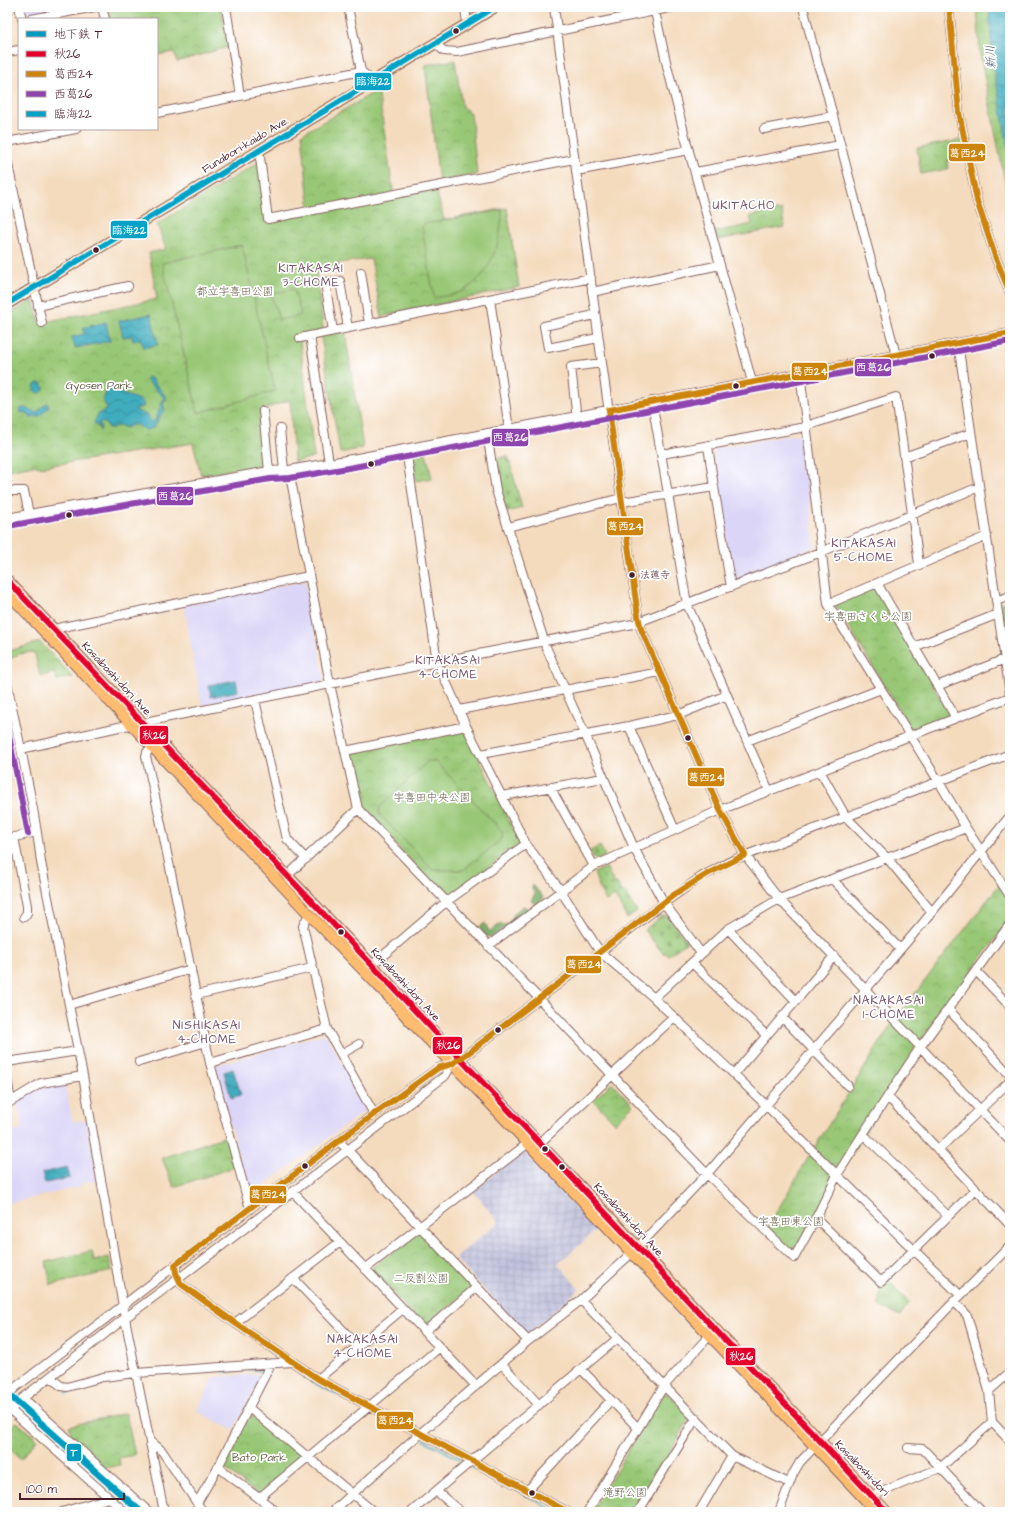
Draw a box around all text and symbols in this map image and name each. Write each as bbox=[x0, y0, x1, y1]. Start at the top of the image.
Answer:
legend bbox=[18, 18, 158, 130]
text: 地下鉄 T bbox=[54, 26, 103, 43]
unlabelled marker bbox=[451, 26, 461, 36]
water label: 新川 bbox=[982, 44, 1000, 70]
text: 秋26 bbox=[54, 46, 81, 63]
text: 葛西24 bbox=[54, 66, 93, 83]
line badge: 臨海22 bbox=[354, 72, 392, 91]
text: 臨海22 bbox=[356, 74, 391, 89]
text: 西葛26 bbox=[54, 86, 93, 103]
text: 臨海22 bbox=[54, 106, 92, 123]
street label: Funabori-kaido Ave. bbox=[199, 113, 291, 177]
line badge: 葛西24 bbox=[948, 143, 986, 162]
text: 葛西24 bbox=[949, 146, 985, 161]
district label: UKITACHO bbox=[713, 197, 775, 214]
line badge: 臨海22 bbox=[110, 220, 148, 239]
text: 臨海22 bbox=[112, 223, 147, 238]
unlabelled marker bbox=[91, 245, 101, 255]
district label: KITAKASAI 3-CHOME bbox=[278, 260, 344, 291]
park label: 都立宇喜田公園 bbox=[197, 284, 274, 299]
unlabelled marker bbox=[927, 351, 937, 361]
line badge: 西葛26 bbox=[854, 358, 892, 377]
text: 西葛26 bbox=[855, 360, 891, 375]
line badge: 葛西24 bbox=[791, 362, 828, 381]
text: 葛西24 bbox=[792, 364, 828, 379]
park label: Gyosen Park bbox=[66, 378, 133, 394]
unlabelled marker bbox=[731, 381, 741, 391]
line badge: 西葛26 bbox=[491, 428, 529, 447]
text: 西葛26 bbox=[492, 430, 528, 445]
unlabelled marker bbox=[366, 459, 376, 469]
line badge: 西葛26 bbox=[156, 486, 194, 506]
text: 西葛26 bbox=[157, 489, 193, 504]
unlabelled marker bbox=[64, 510, 74, 520]
line badge: 葛西24 bbox=[606, 517, 644, 536]
text: 葛西24 bbox=[607, 519, 643, 534]
district label: KITAKASAI 5-CHOME bbox=[831, 535, 897, 566]
place label: 法蓮寺 bbox=[640, 568, 670, 582]
marker: 法蓮寺 bbox=[627, 570, 637, 580]
park label: 宇喜田さくら公園 bbox=[824, 609, 912, 624]
street label: Kasaibashi-dori Ave. bbox=[78, 638, 156, 720]
district label: KITAKASAI 4-CHOME bbox=[415, 652, 481, 683]
line badge: 秋26 bbox=[139, 725, 169, 745]
text: 秋26 bbox=[142, 728, 166, 743]
unlabelled marker bbox=[683, 733, 693, 743]
line badge: 葛西24 bbox=[687, 767, 725, 787]
text: 葛西24 bbox=[688, 770, 724, 785]
park label: 宇喜田中央公園 bbox=[394, 790, 471, 805]
unlabelled marker bbox=[336, 927, 346, 937]
street label: Kasaibashi-dori Ave. bbox=[367, 944, 445, 1026]
line badge: 葛西24 bbox=[565, 955, 602, 974]
text: 葛西24 bbox=[566, 957, 602, 972]
district label: NAKAKASAI 1-CHOME bbox=[853, 992, 925, 1023]
district label: NISHIKASAI 4-CHOME bbox=[173, 1017, 241, 1048]
unlabelled marker bbox=[493, 1025, 503, 1035]
line badge: 秋26 bbox=[432, 1036, 463, 1055]
text: 秋26 bbox=[436, 1038, 460, 1053]
unlabelled marker bbox=[540, 1144, 550, 1154]
unlabelled marker bbox=[300, 1161, 310, 1171]
unlabelled marker bbox=[557, 1162, 567, 1172]
street label: Kasaibashi-dori Ave. bbox=[590, 1179, 668, 1261]
line badge: 葛西24 bbox=[249, 1185, 287, 1204]
text: 葛西24 bbox=[250, 1187, 286, 1202]
park label: 宇喜田東公園 bbox=[758, 1214, 824, 1229]
park label: 二反割公園 bbox=[394, 1271, 449, 1286]
district label: NAKAKASAI 4-CHOME bbox=[327, 1331, 399, 1362]
line badge: 秋26 bbox=[725, 1347, 756, 1366]
text: 秋26 bbox=[729, 1349, 753, 1364]
line badge: 葛西24 bbox=[376, 1411, 414, 1430]
text: 葛西24 bbox=[377, 1413, 413, 1428]
street label: Kasaibashi-dori bbox=[831, 1437, 893, 1499]
line badge: T bbox=[66, 1443, 82, 1462]
text: T bbox=[70, 1445, 79, 1460]
park label: Bato Park bbox=[232, 1450, 286, 1465]
scale bar bbox=[20, 1475, 124, 1501]
text: 100 m bbox=[26, 1481, 57, 1498]
park label: 滝野公園 bbox=[603, 1485, 647, 1500]
unlabelled marker bbox=[527, 1488, 537, 1498]

